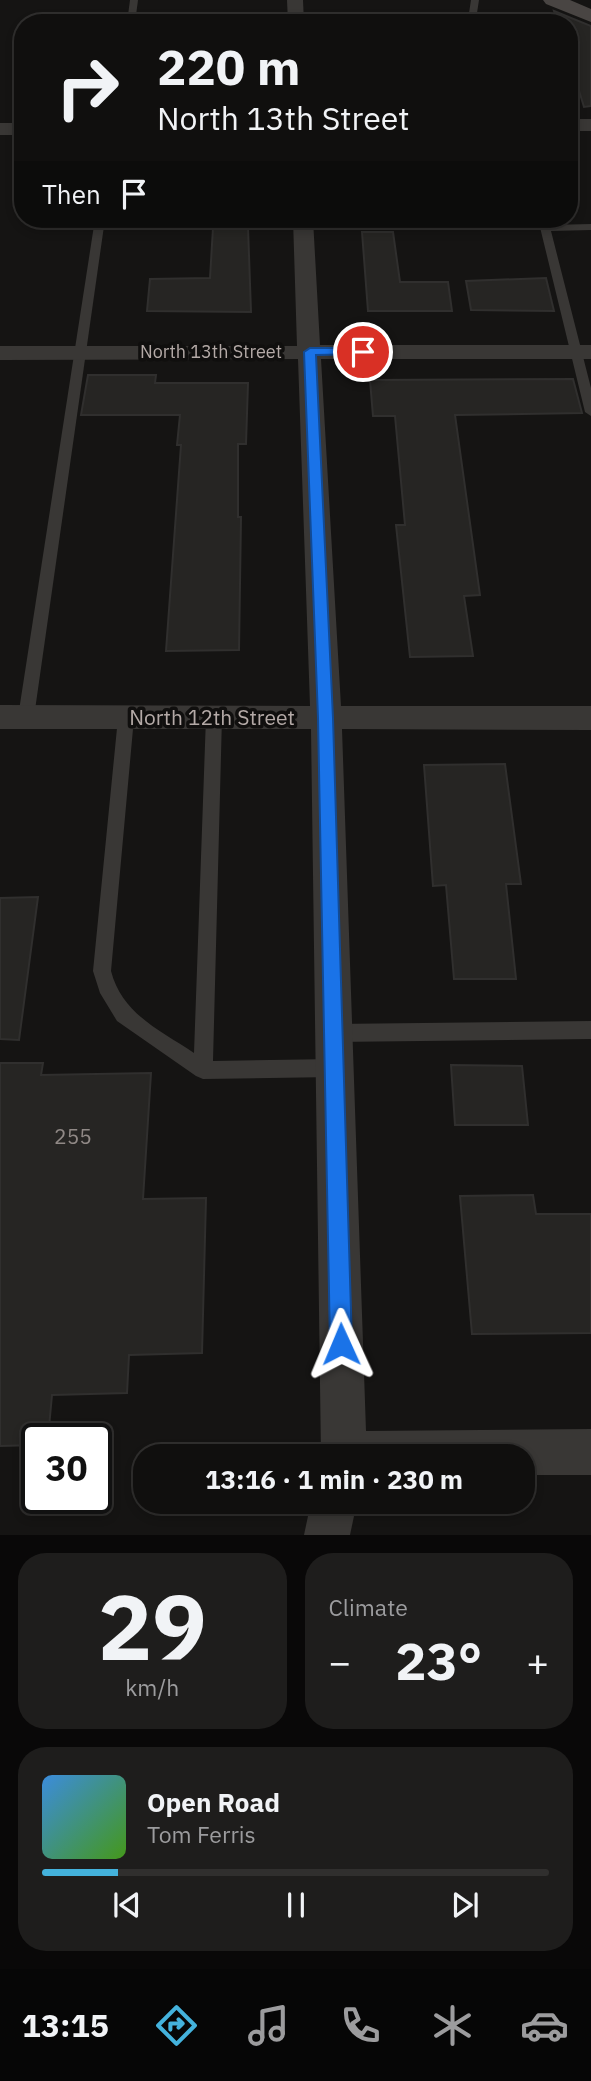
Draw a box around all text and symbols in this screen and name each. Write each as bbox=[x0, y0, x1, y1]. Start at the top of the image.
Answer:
text: 220 m bbox=[157, 35, 301, 98]
icon: right bbox=[42, 42, 133, 133]
text: North 13th Street bbox=[157, 97, 410, 139]
icon: arrive bbox=[115, 175, 153, 213]
text: Then bbox=[42, 177, 101, 211]
pin bbox=[333, 322, 393, 382]
icon: arrive bbox=[344, 333, 382, 371]
street label: North 13th Street bbox=[140, 340, 282, 363]
street label: North 12th Street bbox=[129, 703, 295, 731]
house number: 255 bbox=[54, 1122, 92, 1150]
position arrow bbox=[304, 1307, 378, 1381]
speed limit sign: 30 bbox=[21, 1423, 112, 1514]
text: 13:16 · 1 min · 230 m bbox=[205, 1462, 463, 1496]
text: 29 bbox=[98, 1567, 207, 1685]
text: Climate bbox=[329, 1592, 408, 1622]
text: 23° bbox=[395, 1627, 482, 1694]
text: − bbox=[329, 1637, 351, 1686]
text: + bbox=[526, 1637, 549, 1686]
text: km/h bbox=[125, 1672, 179, 1702]
text: Open Road bbox=[147, 1785, 280, 1819]
text: Tom Ferris bbox=[147, 1819, 256, 1849]
icon: previous bbox=[108, 1886, 146, 1924]
icon: pause bbox=[277, 1886, 315, 1924]
icon: next bbox=[446, 1886, 484, 1924]
icon: directions bbox=[152, 2001, 201, 2050]
icon: music bbox=[244, 2001, 293, 2050]
icon: phone bbox=[336, 2001, 385, 2050]
icon: climate bbox=[428, 2001, 477, 2050]
icon: car bbox=[520, 2001, 569, 2050]
text: 13:15 bbox=[22, 2004, 109, 2046]

